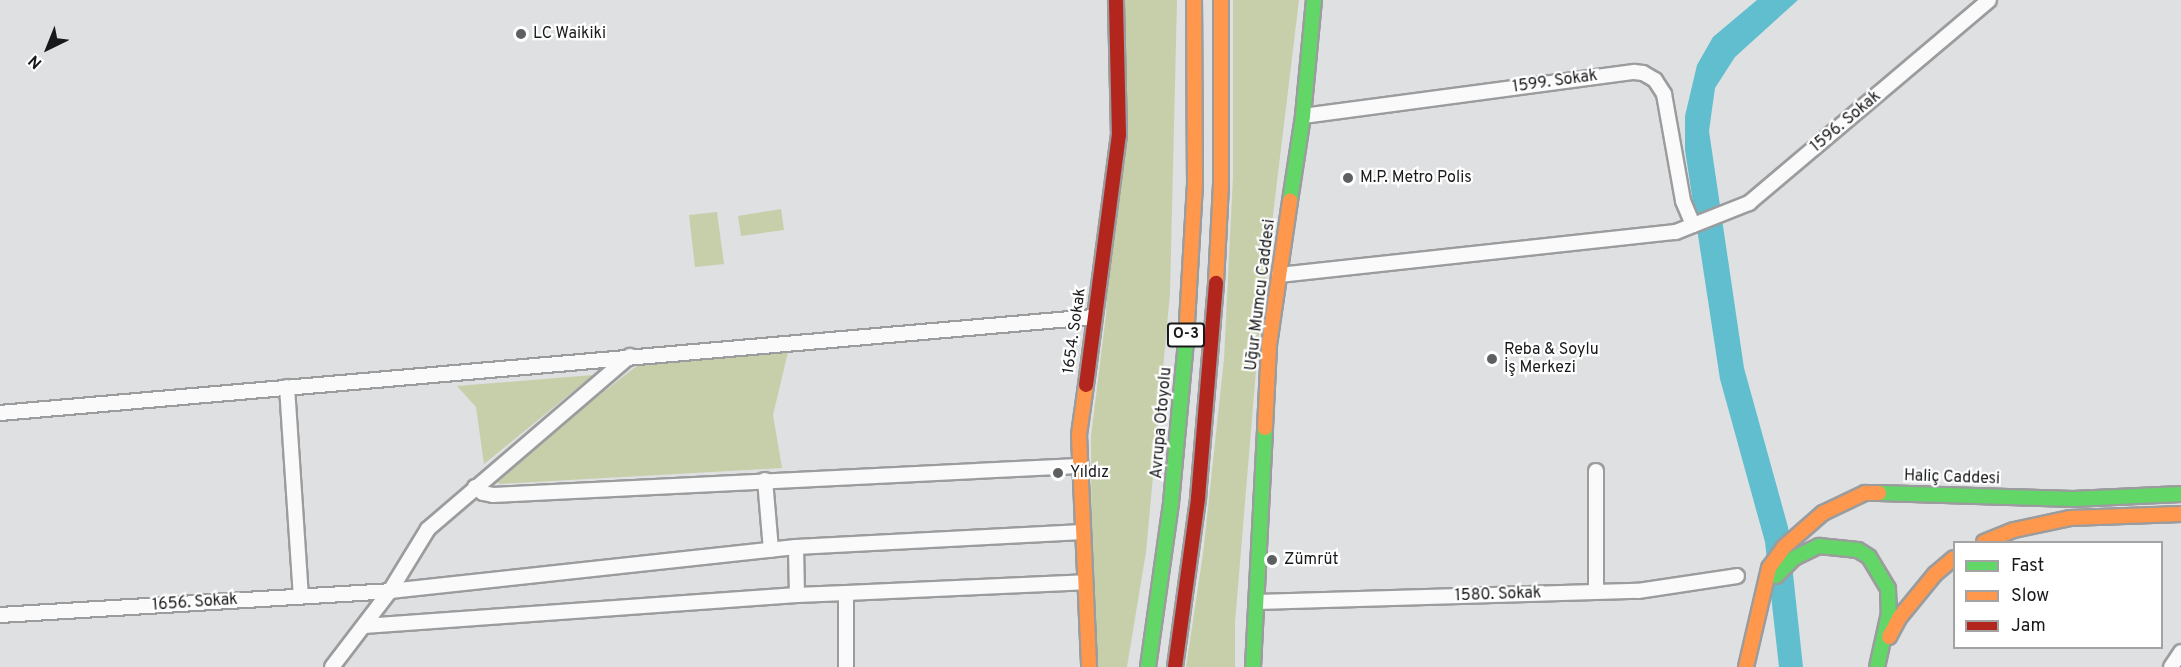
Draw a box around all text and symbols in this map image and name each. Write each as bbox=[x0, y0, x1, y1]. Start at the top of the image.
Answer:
north arrow bbox=[18, 18, 78, 78]
place label: LC Waikiki bbox=[533, 24, 606, 44]
marker: LC Waikiki bbox=[514, 27, 528, 41]
text: N bbox=[25, 50, 47, 72]
street label: 1599. Sokak bbox=[1511, 67, 1599, 97]
street label: 1596. Sokak bbox=[1807, 87, 1885, 157]
place label: M.P. Metro Polis bbox=[1360, 168, 1472, 188]
marker: M.P. Metro Polis bbox=[1341, 171, 1355, 185]
street label: Uğur Mumcu Caddesi bbox=[1242, 218, 1280, 372]
street label: 1654. Sokak bbox=[1059, 287, 1091, 375]
road number: O-3 bbox=[1166, 323, 1206, 347]
place label: Reba & Soylu İş Merkezi bbox=[1504, 340, 1599, 378]
marker: Reba & Soylu İş Merkezi bbox=[1485, 352, 1499, 366]
street label: Avrupa Otoyolu bbox=[1148, 366, 1176, 480]
place label: Yıldız bbox=[1070, 463, 1109, 483]
marker: Yıldız bbox=[1051, 466, 1065, 480]
street label: Haliç Caddesi bbox=[1904, 467, 2000, 489]
legend bbox=[1953, 541, 2163, 649]
place label: Zümrüt bbox=[1284, 550, 1338, 570]
marker: Zümrüt bbox=[1265, 553, 1279, 567]
text: Fast bbox=[2011, 555, 2044, 578]
street label: 1580. Sokak bbox=[1454, 584, 1542, 606]
text: Slow bbox=[2011, 585, 2049, 608]
street label: 1656. Sokak bbox=[152, 590, 238, 616]
text: Jam bbox=[2011, 615, 2046, 638]

